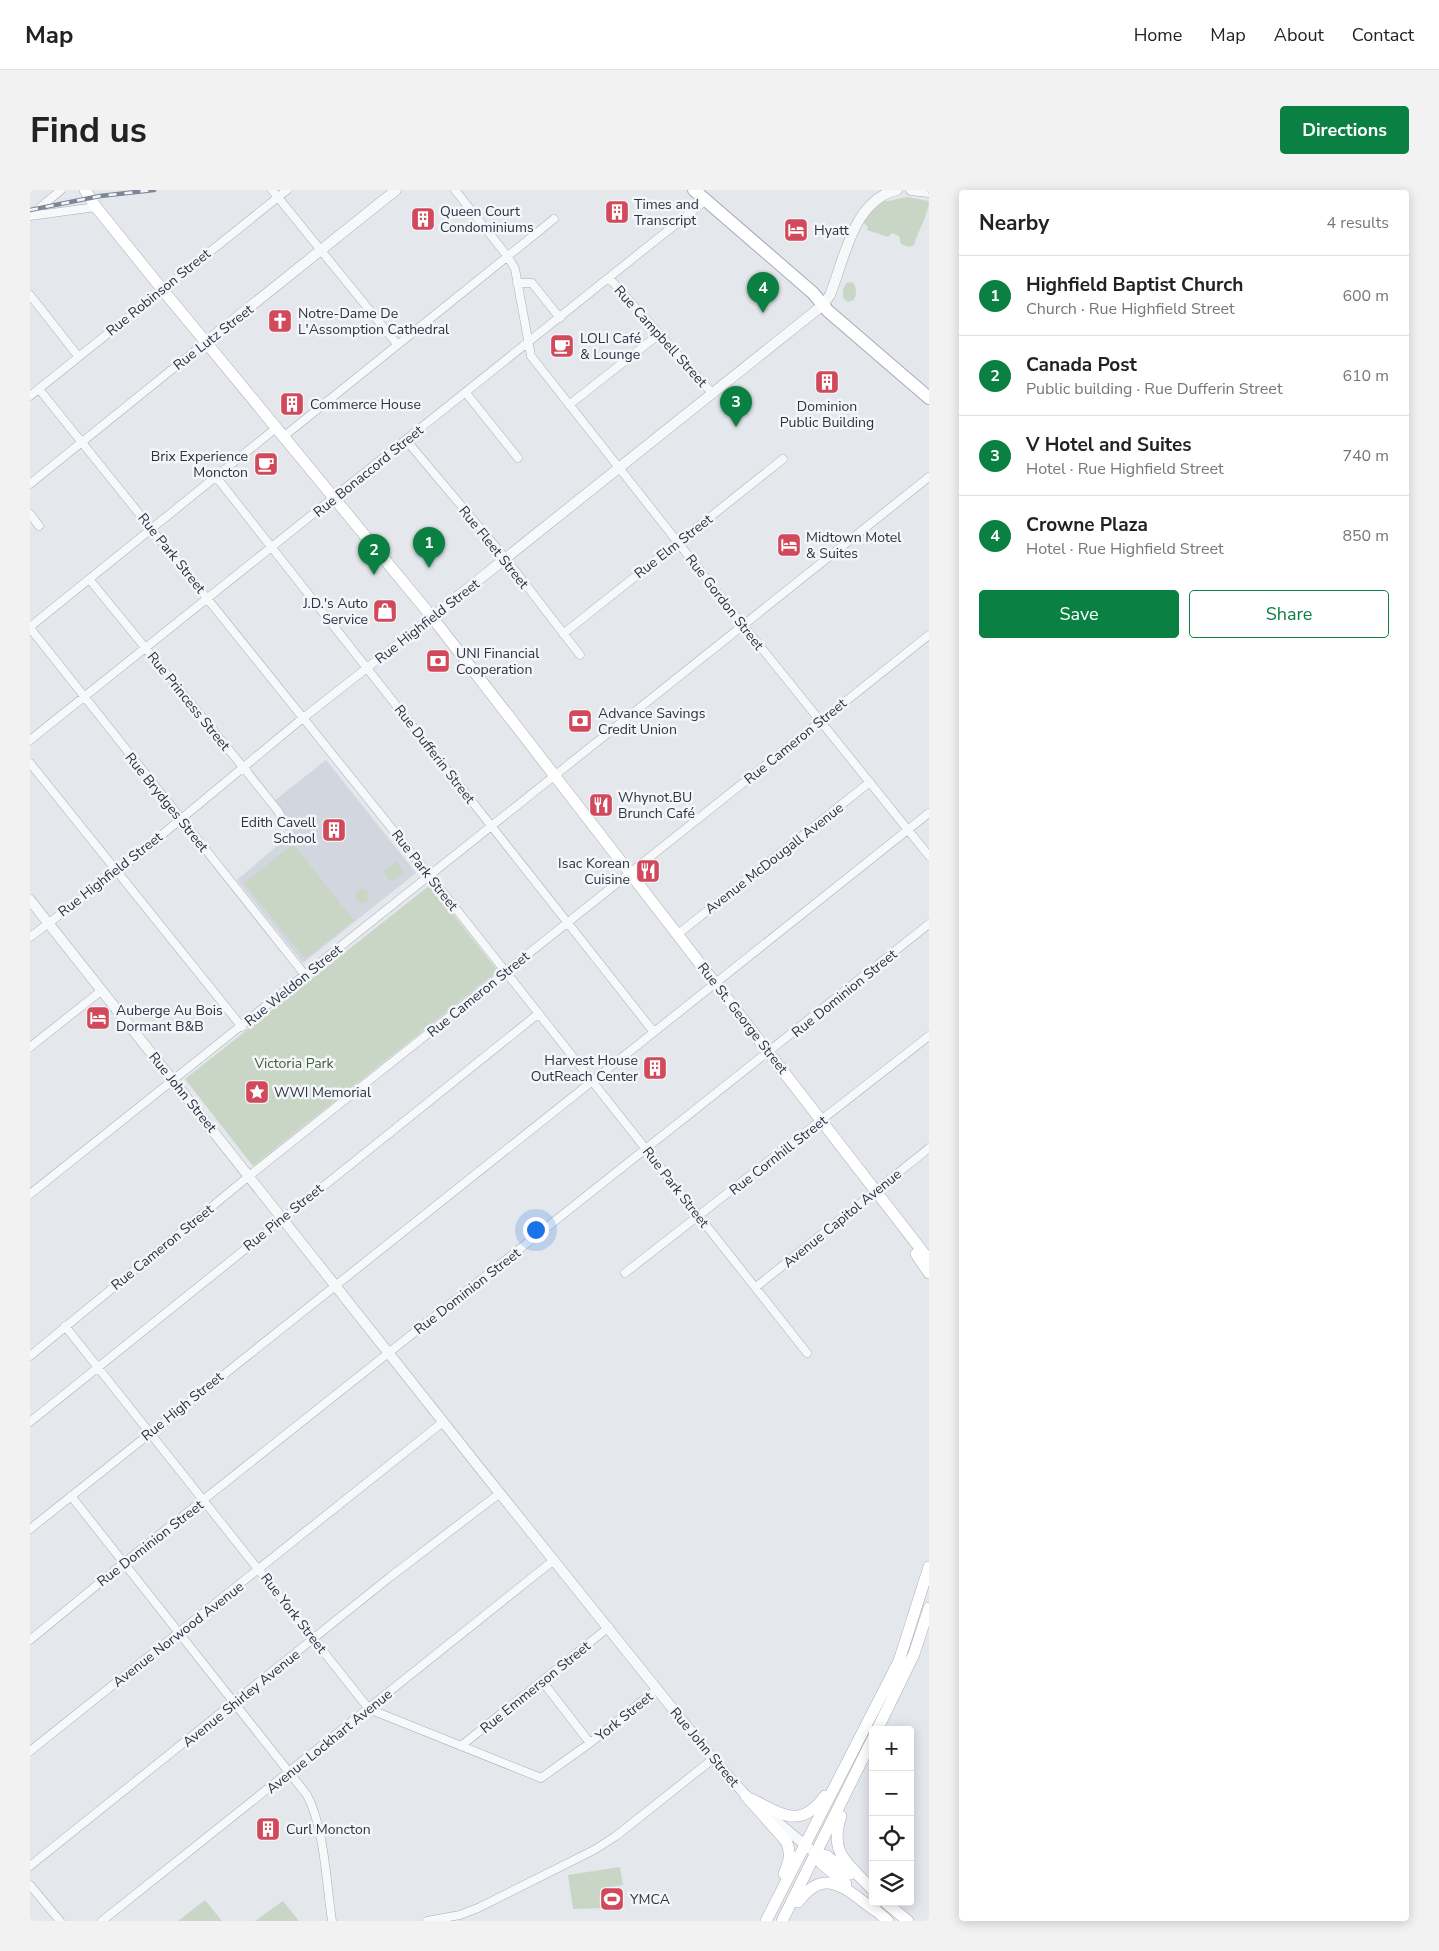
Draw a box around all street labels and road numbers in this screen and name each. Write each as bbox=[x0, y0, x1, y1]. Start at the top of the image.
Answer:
street label: Rue Robinson Street bbox=[102, 244, 214, 340]
street label: Rue Campbell Street bbox=[610, 281, 711, 391]
street label: Rue Lutz Street bbox=[169, 300, 257, 375]
street label: Rue Bonaccord Street bbox=[309, 421, 427, 522]
street label: Rue Fleet Street bbox=[454, 502, 533, 593]
street label: Rue Park Street bbox=[133, 509, 210, 597]
street label: Rue Elm Street bbox=[630, 510, 716, 583]
street label: Rue Gordon Street bbox=[681, 550, 768, 654]
street label: Rue Highfield Street bbox=[371, 575, 484, 668]
street label: Rue Princess Street bbox=[143, 648, 235, 755]
street label: Rue Cameron Street bbox=[740, 694, 851, 789]
street label: Rue Dufferin Street bbox=[390, 701, 479, 808]
street label: Rue Brydges Street bbox=[121, 749, 213, 856]
street label: Avenue McDougall Avenue bbox=[701, 798, 847, 918]
street label: Rue Park Street bbox=[387, 826, 462, 915]
street label: Rue Highfield Street bbox=[54, 828, 167, 921]
street label: Rue Weldon Street bbox=[241, 940, 346, 1031]
street label: Rue Dominion Street bbox=[788, 945, 901, 1042]
street label: Rue Cameron Street bbox=[423, 947, 534, 1042]
street label: Rue St. George Street bbox=[693, 959, 792, 1078]
street label: Rue John Street bbox=[144, 1048, 221, 1137]
street label: Rue Cornhill Street bbox=[725, 1111, 831, 1200]
street label: Rue Park Street bbox=[638, 1143, 713, 1232]
street label: Avenue Capitol Avenue bbox=[779, 1165, 906, 1272]
street label: Rue Pine Street bbox=[239, 1179, 327, 1255]
street label: Rue Cameron Street bbox=[107, 1200, 218, 1295]
street label: Rue Dominion Street bbox=[410, 1244, 525, 1339]
street label: Rue High Street bbox=[137, 1367, 227, 1445]
street label: Rue Dominion Street bbox=[93, 1496, 208, 1591]
street label: Rue York Street bbox=[256, 1569, 331, 1657]
street label: Avenue Norwood Avenue bbox=[109, 1577, 248, 1692]
street label: Rue Emmerson Street bbox=[476, 1637, 595, 1738]
street label: Avenue Shirley Avenue bbox=[179, 1645, 304, 1752]
street label: Avenue Lockhart Avenue bbox=[262, 1685, 396, 1798]
street label: York Street bbox=[591, 1687, 657, 1746]
street label: Rue John Street bbox=[666, 1704, 744, 1791]

